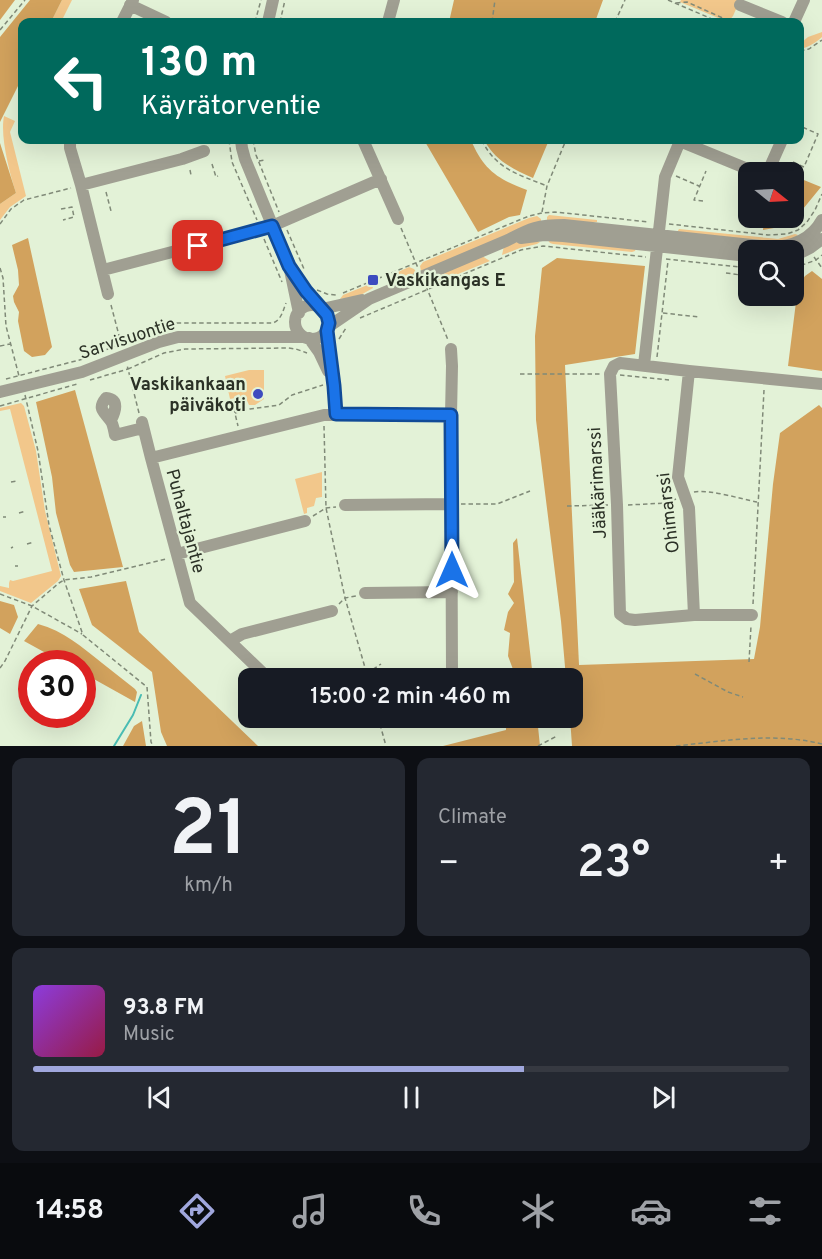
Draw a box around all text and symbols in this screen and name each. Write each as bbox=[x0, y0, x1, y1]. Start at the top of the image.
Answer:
text: 130 m bbox=[141, 38, 257, 91]
icon: left bbox=[42, 42, 120, 120]
text: Käyrätorventie bbox=[141, 90, 321, 124]
north arrow bbox=[738, 162, 804, 228]
map controls bbox=[738, 162, 804, 306]
pin bbox=[172, 220, 223, 271]
icon: arrive bbox=[181, 229, 214, 262]
button: search bbox=[738, 240, 804, 306]
place label: Vaskikangas E bbox=[385, 270, 506, 293]
marker: Vaskikangas E bbox=[366, 273, 380, 287]
street label: Sarvisuontie bbox=[76, 313, 179, 366]
place label: Vaskikankaan päiväkoti bbox=[130, 374, 246, 418]
marker: Vaskikankaan päiväkoti bbox=[251, 387, 265, 401]
street label: Jääkärimarssi bbox=[584, 426, 613, 540]
street label: Puhaltajantie bbox=[160, 467, 210, 576]
street label: Ohimarssi bbox=[653, 471, 686, 555]
position arrow bbox=[420, 538, 484, 602]
speed limit sign: 30 bbox=[18, 650, 96, 728]
text: 15:00 · 2 min · 460 m bbox=[310, 684, 511, 711]
text: 21 bbox=[169, 784, 248, 883]
text: Climate bbox=[438, 805, 507, 831]
text: 23° bbox=[577, 836, 650, 893]
text: − bbox=[438, 844, 459, 886]
text: + bbox=[768, 844, 789, 886]
text: km/h bbox=[184, 873, 233, 899]
text: 93.8 FM bbox=[123, 995, 204, 1022]
text: Music bbox=[123, 1022, 175, 1048]
icon: previous bbox=[143, 1081, 176, 1114]
icon: pause bbox=[395, 1081, 428, 1114]
icon: next bbox=[647, 1081, 680, 1114]
icon: directions bbox=[176, 1190, 218, 1232]
icon: music bbox=[289, 1190, 331, 1232]
icon: phone bbox=[403, 1190, 445, 1232]
icon: climate bbox=[517, 1190, 559, 1232]
icon: car bbox=[630, 1190, 672, 1232]
icon: filters bbox=[744, 1190, 786, 1232]
text: 14:58 bbox=[36, 1194, 104, 1228]

